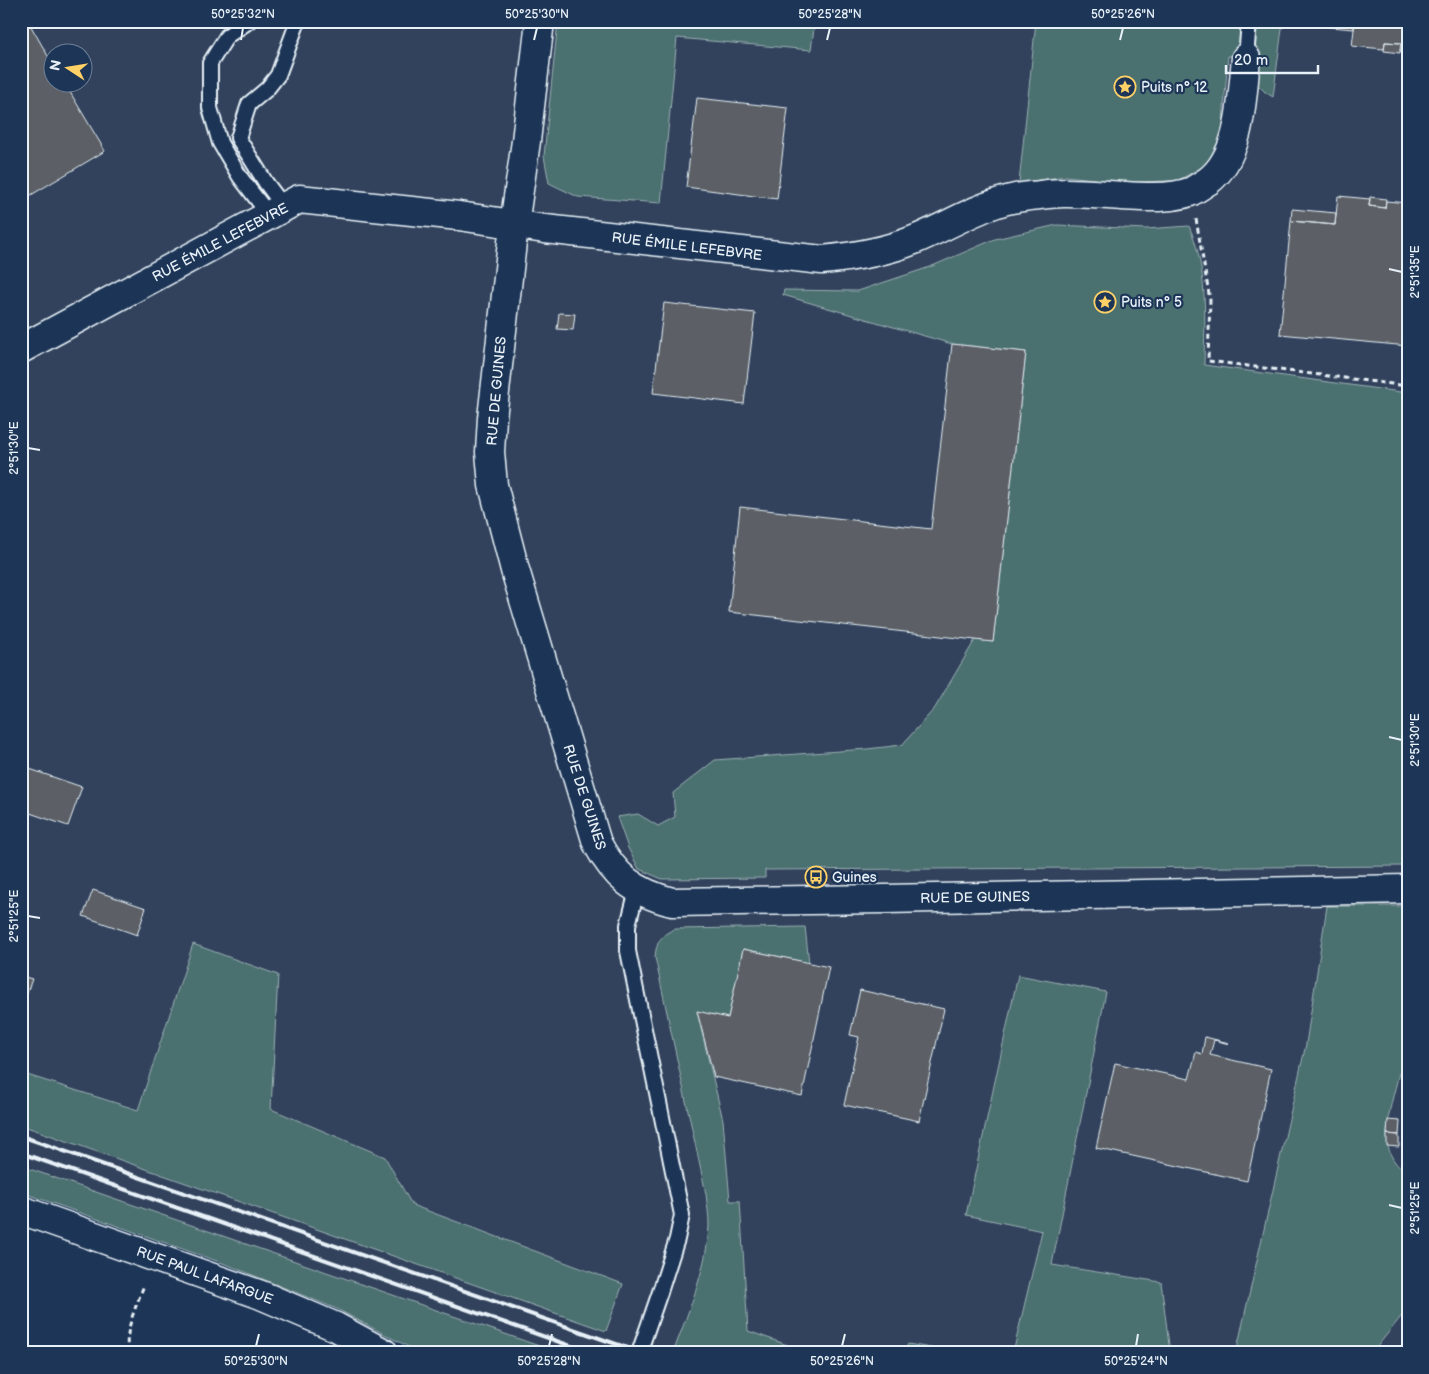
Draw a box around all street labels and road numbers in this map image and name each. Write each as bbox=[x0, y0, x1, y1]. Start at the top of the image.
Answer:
street label: RUE ÉMILE LEFEBVRE bbox=[149, 199, 291, 285]
street label: RUE ÉMILE LEFEBVRE bbox=[611, 228, 763, 264]
street label: RUE DE GUINES bbox=[483, 336, 510, 446]
street label: RUE DE GUINES bbox=[559, 742, 610, 852]
street label: RUE DE GUINES bbox=[920, 888, 1030, 907]
street label: RUE PAUL LAFARGUE bbox=[134, 1243, 275, 1308]

